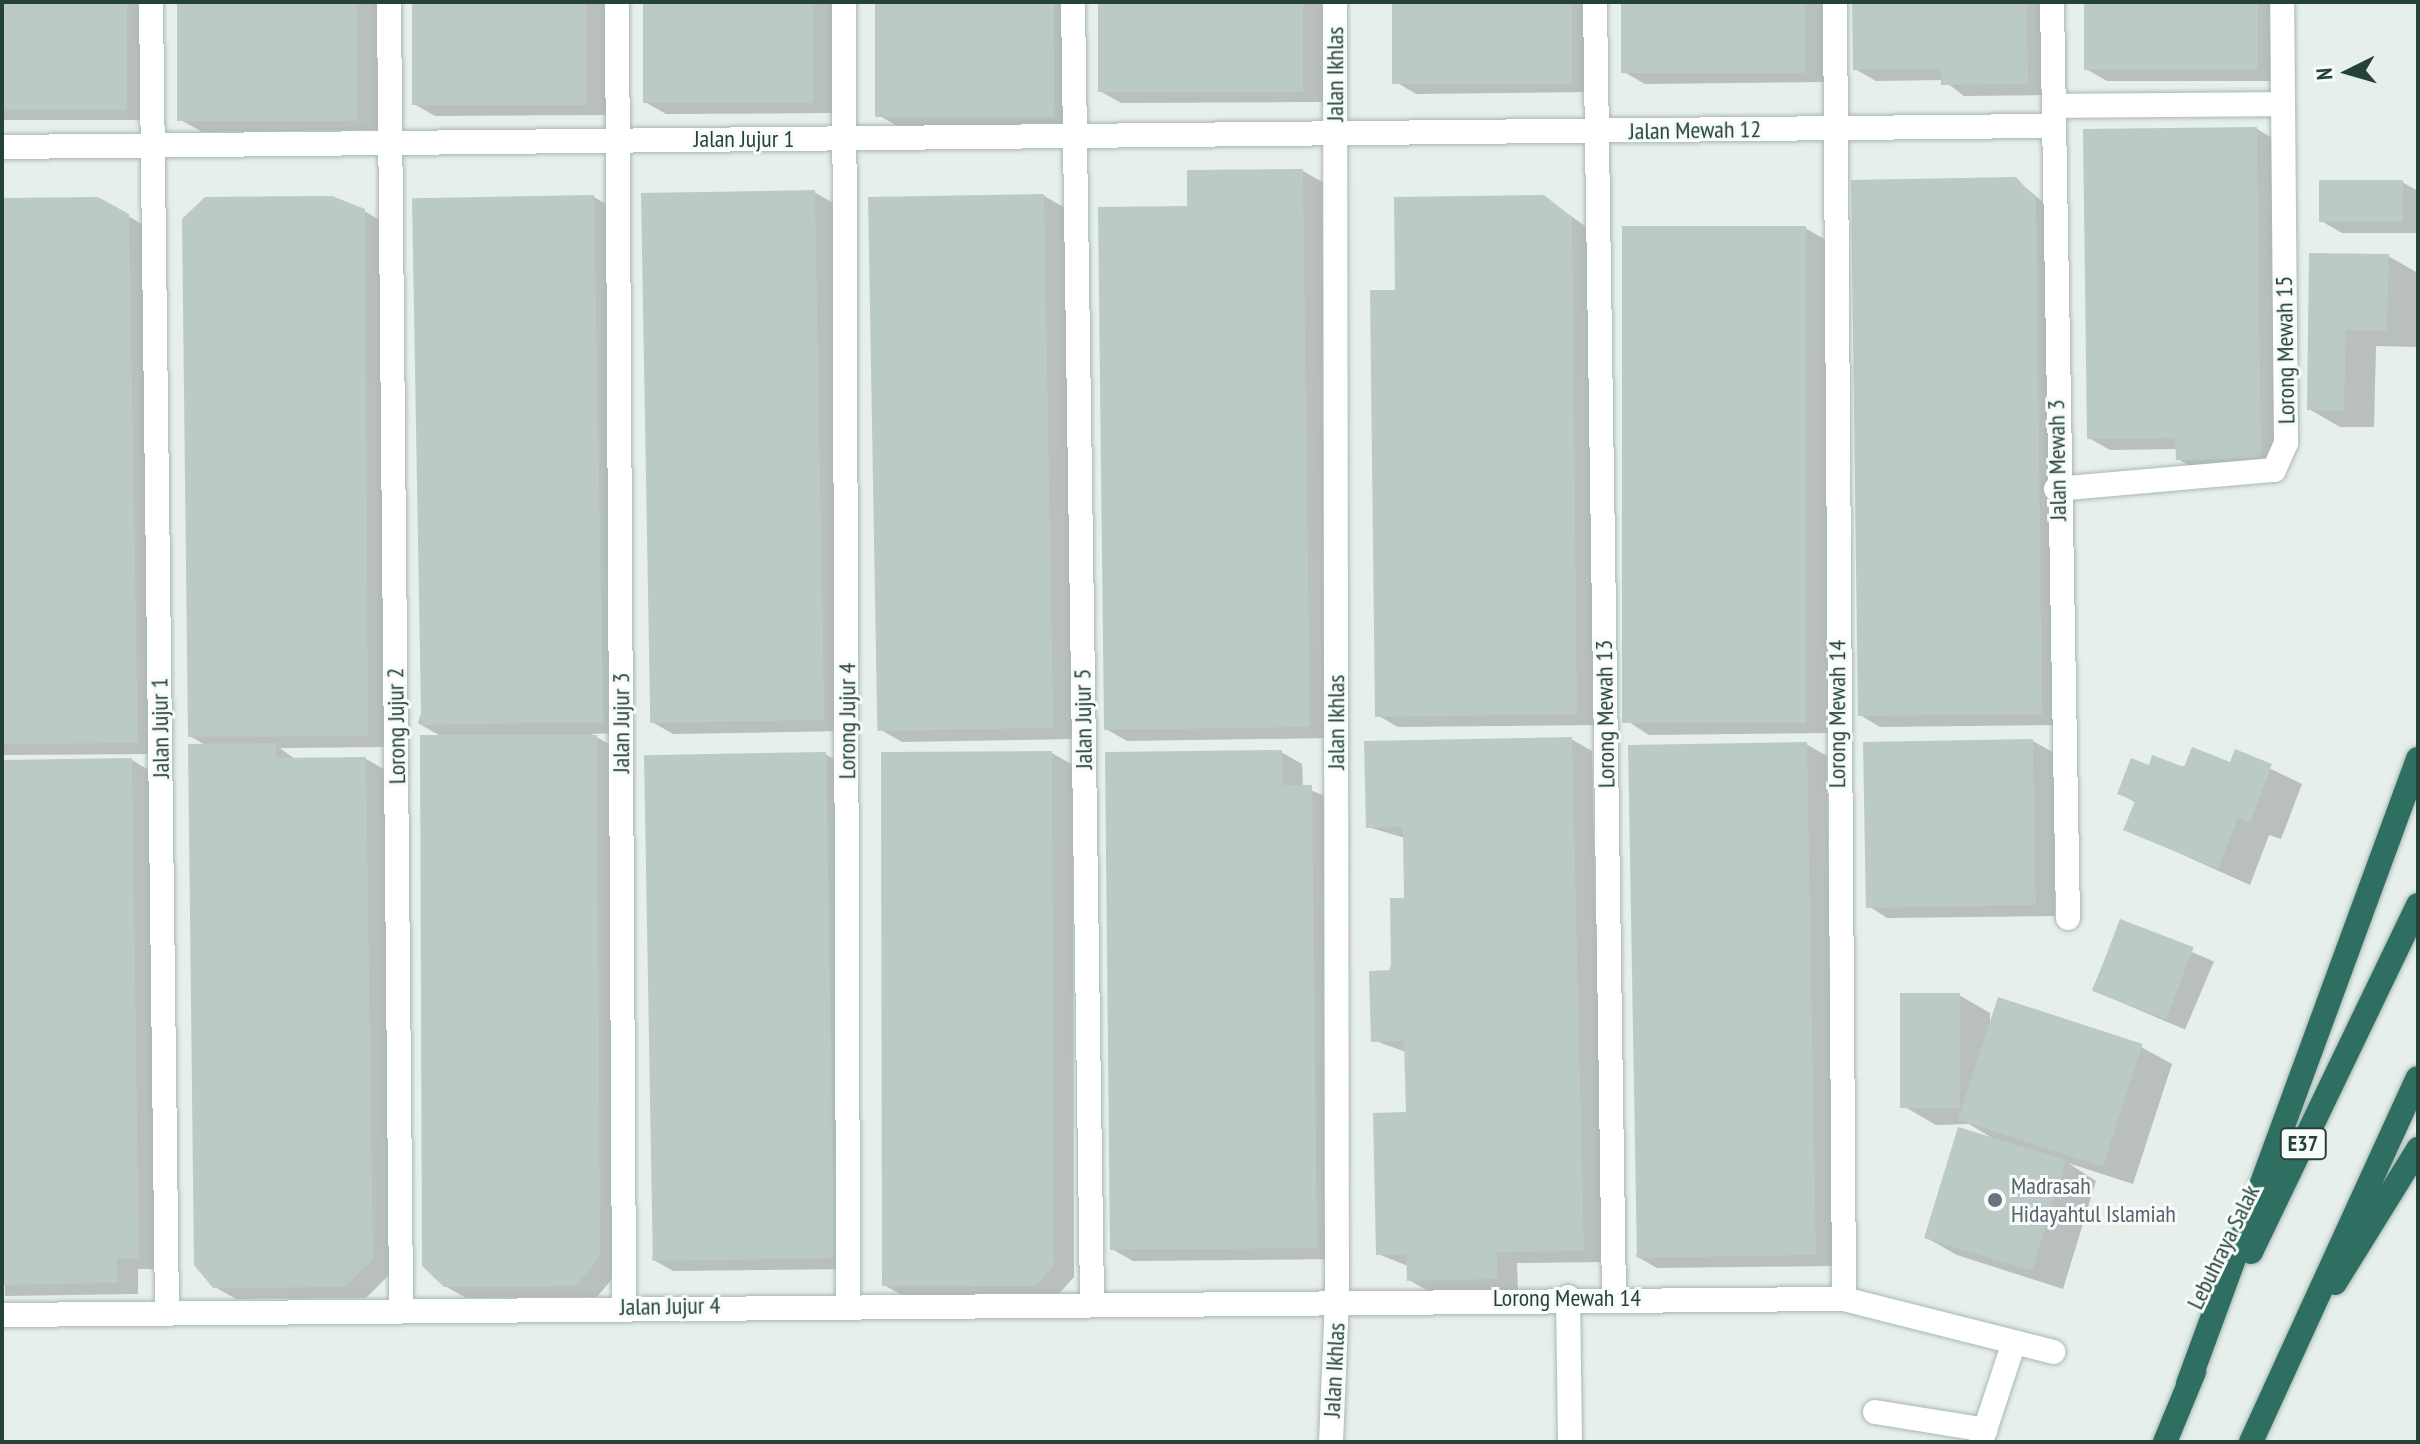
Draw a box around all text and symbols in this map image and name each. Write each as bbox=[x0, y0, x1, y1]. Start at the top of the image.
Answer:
street label: Jalan Ikhlas bbox=[1321, 27, 1349, 121]
north arrow bbox=[2308, 32, 2388, 112]
text: N bbox=[2310, 67, 2339, 81]
street label: Jalan Mewah 12 bbox=[1629, 114, 1761, 146]
street label: Jalan Jujur 1 bbox=[694, 125, 794, 153]
street label: Lorong Mewah 15 bbox=[2269, 276, 2301, 424]
street label: Jalan Mewah 3 bbox=[2042, 399, 2072, 521]
street label: Lorong Mewah 13 bbox=[1589, 640, 1621, 788]
street label: Lorong Mewah 14 bbox=[1823, 640, 1851, 788]
street label: Lorong Jujur 4 bbox=[833, 663, 861, 779]
street label: Lorong Jujur 2 bbox=[381, 668, 411, 784]
street label: Jalan Jujur 5 bbox=[1068, 669, 1098, 769]
street label: Jalan Jujur 3 bbox=[607, 673, 635, 773]
street label: Jalan Ikhlas bbox=[1322, 675, 1350, 769]
street label: Jalan Jujur 1 bbox=[145, 678, 175, 778]
road number: E37 bbox=[2279, 1126, 2327, 1162]
place label: Madrasah Hidayahtul Islamiah bbox=[2011, 1172, 2176, 1228]
street label: Lebuhraya Salak bbox=[2181, 1180, 2265, 1314]
marker: Madrasah Hidayahtul Islamiah bbox=[1986, 1191, 2004, 1209]
street label: Lorong Mewah 14 bbox=[1493, 1284, 1641, 1312]
street label: Jalan Jujur 4 bbox=[620, 1291, 720, 1321]
street label: Jalan Ikhlas bbox=[1317, 1322, 1351, 1418]

